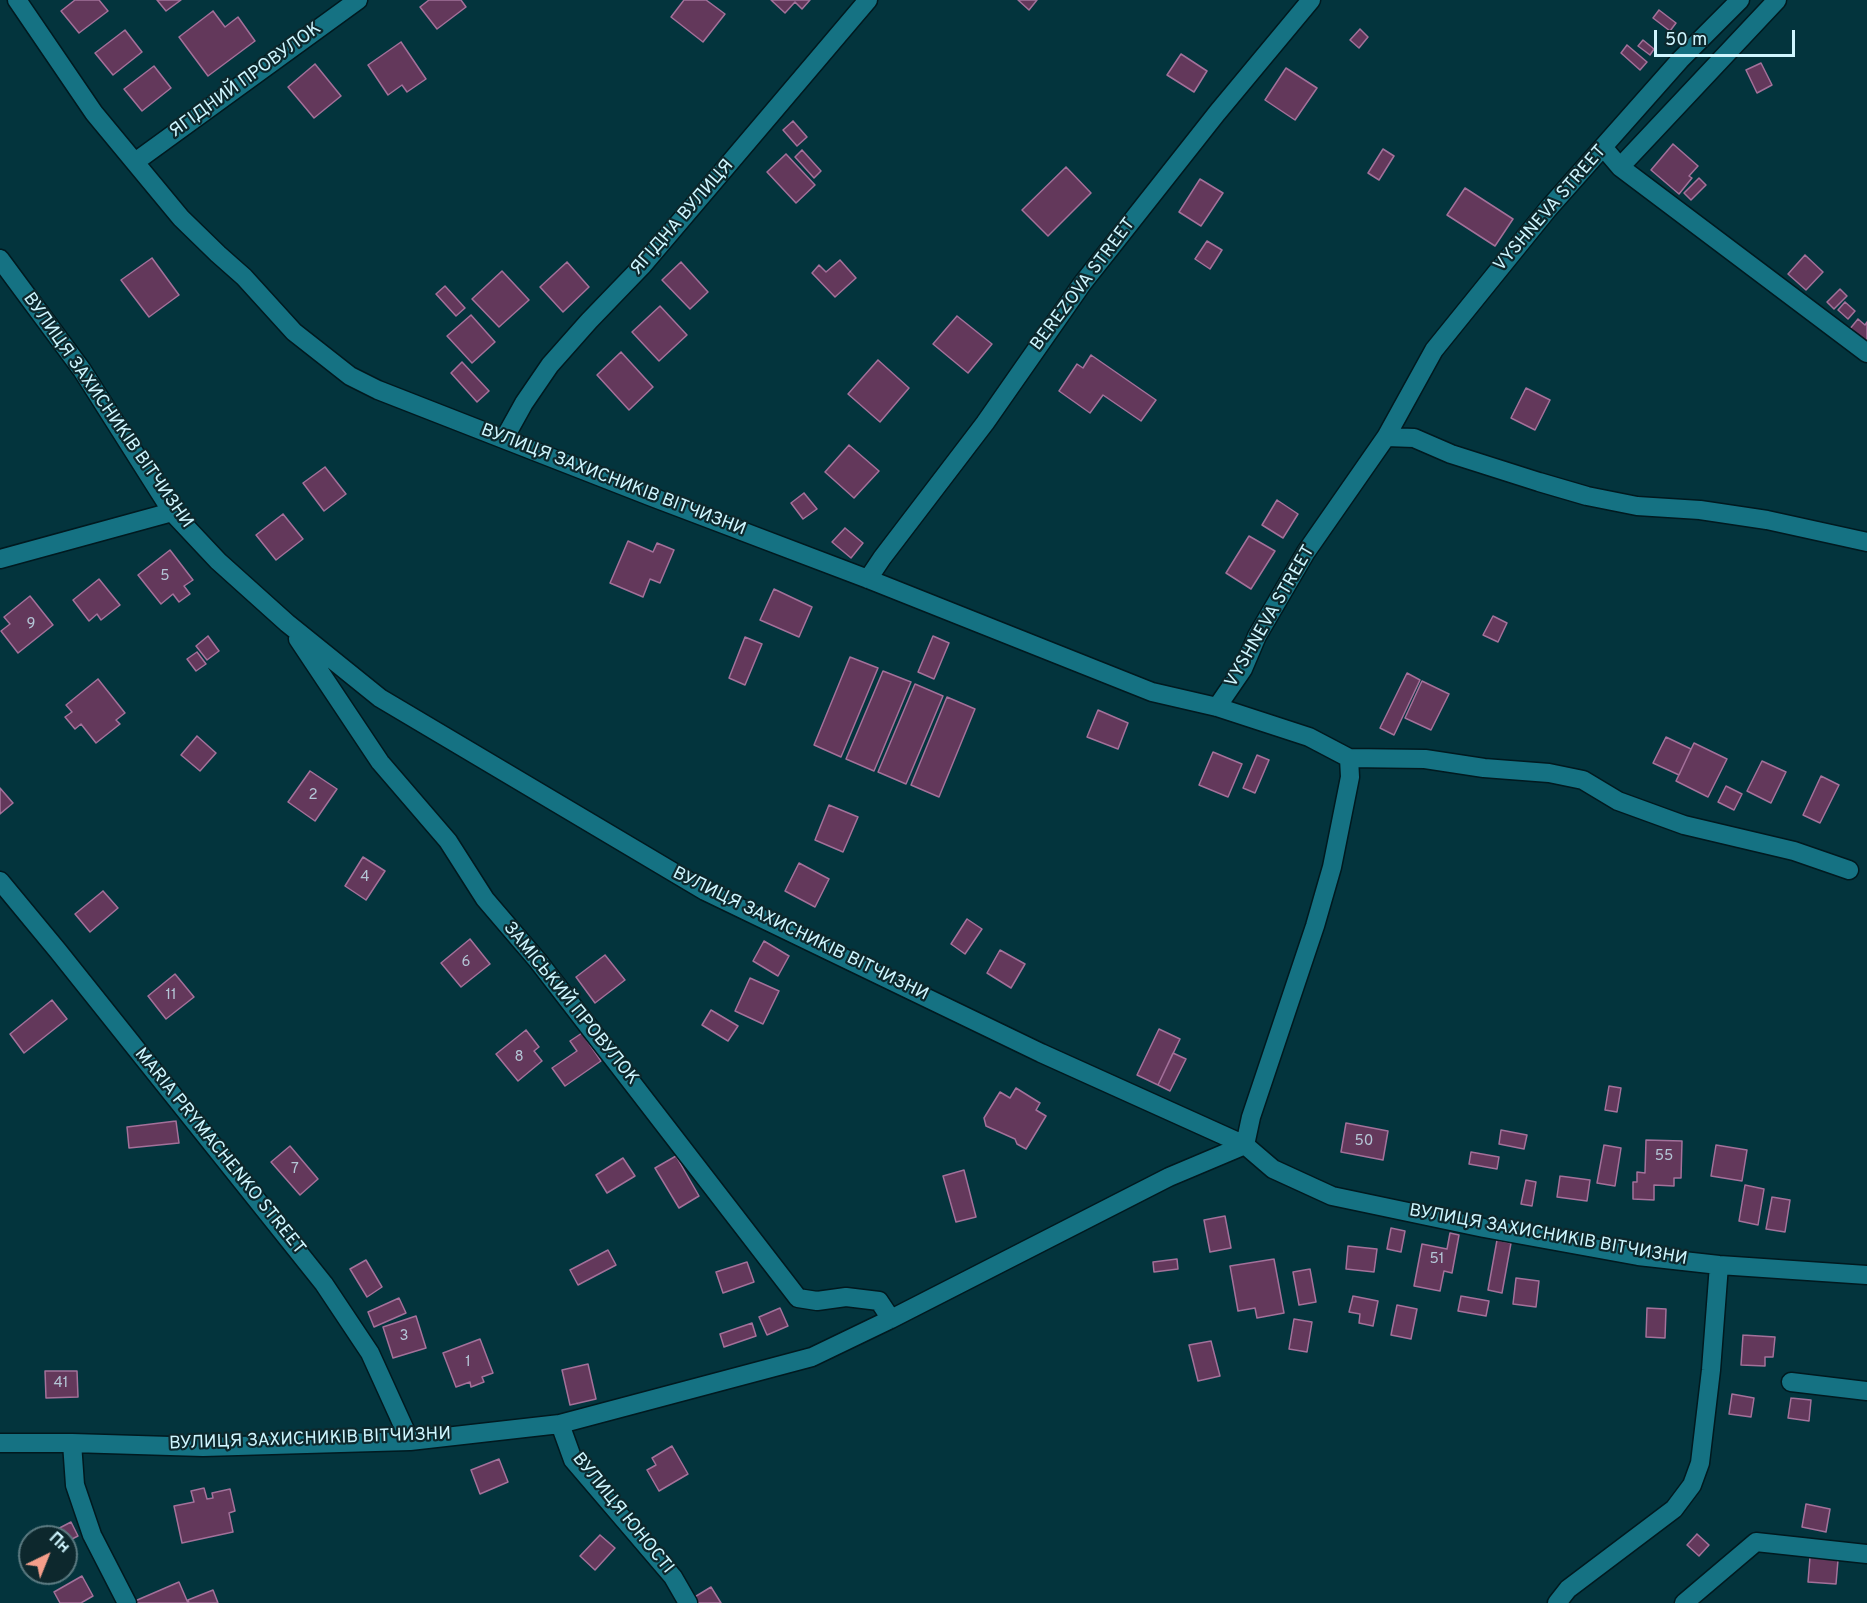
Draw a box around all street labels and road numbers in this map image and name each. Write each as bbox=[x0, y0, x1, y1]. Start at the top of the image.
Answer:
street label: ЯГІДНИЙ ПРОВУЛОК bbox=[166, 19, 326, 143]
street label: VYSHNEVA STREET bbox=[1490, 141, 1612, 277]
street label: ЯГІДНА ВУЛИЦЯ bbox=[627, 156, 739, 280]
street label: BEREZOVA STREET bbox=[1027, 214, 1141, 356]
street label: ВУЛИЦЯ ЗАХИСНИКІВ ВІТЧИЗНИ bbox=[17, 289, 197, 533]
street label: ВУЛИЦЯ ЗАХИСНИКІВ ВІТЧИЗНИ bbox=[477, 420, 749, 542]
street label: VYSHNEVA STREET bbox=[1221, 542, 1321, 692]
street label: ВУЛИЦЯ ЗАХИСНИКІВ ВІТЧИЗНИ bbox=[668, 863, 932, 1007]
street label: ЗАМІСЬКИЙ ПРОВУЛОК bbox=[498, 918, 642, 1090]
street label: MARIA PRYMACHENKO STREET bbox=[129, 1044, 309, 1260]
street label: ВУЛИЦЯ ЗАХИСНИКІВ ВІТЧИЗНИ bbox=[1407, 1201, 1689, 1271]
street label: ВУЛИЦЯ ЗАХИСНИКІВ ВІТЧИЗНИ bbox=[169, 1424, 451, 1456]
street label: ВУЛИЦЯ ЮНОСТІ bbox=[567, 1449, 677, 1579]

